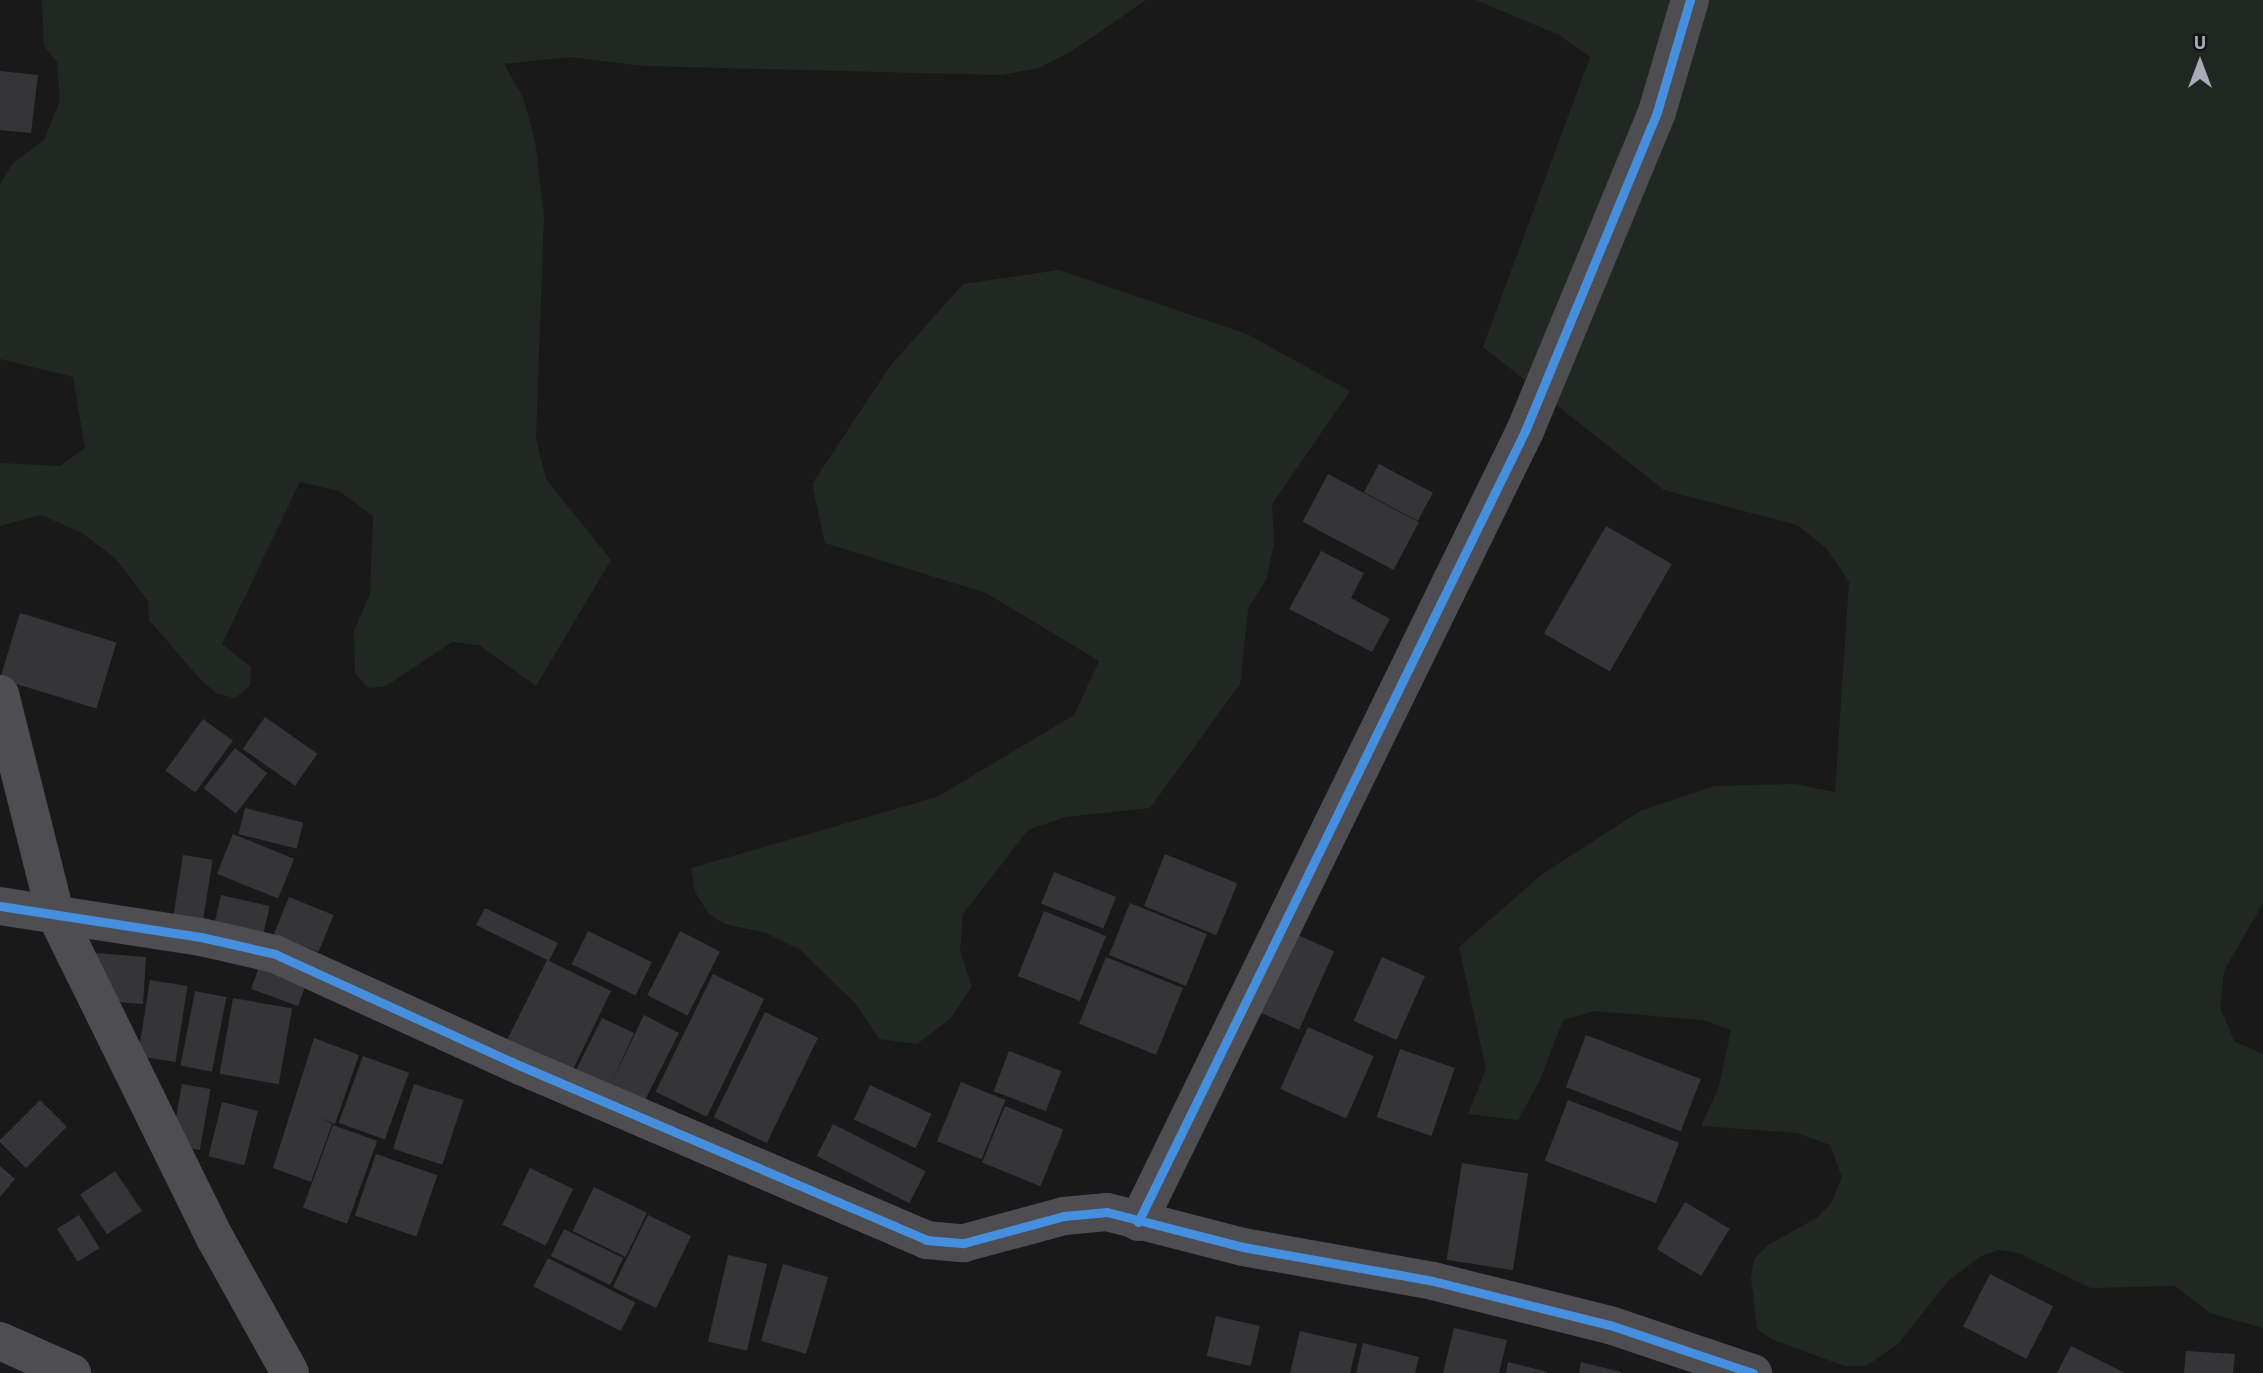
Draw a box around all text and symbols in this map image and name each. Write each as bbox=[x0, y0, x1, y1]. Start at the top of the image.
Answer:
north arrow bbox=[2165, 28, 2235, 98]
text: U bbox=[2194, 30, 2206, 53]

